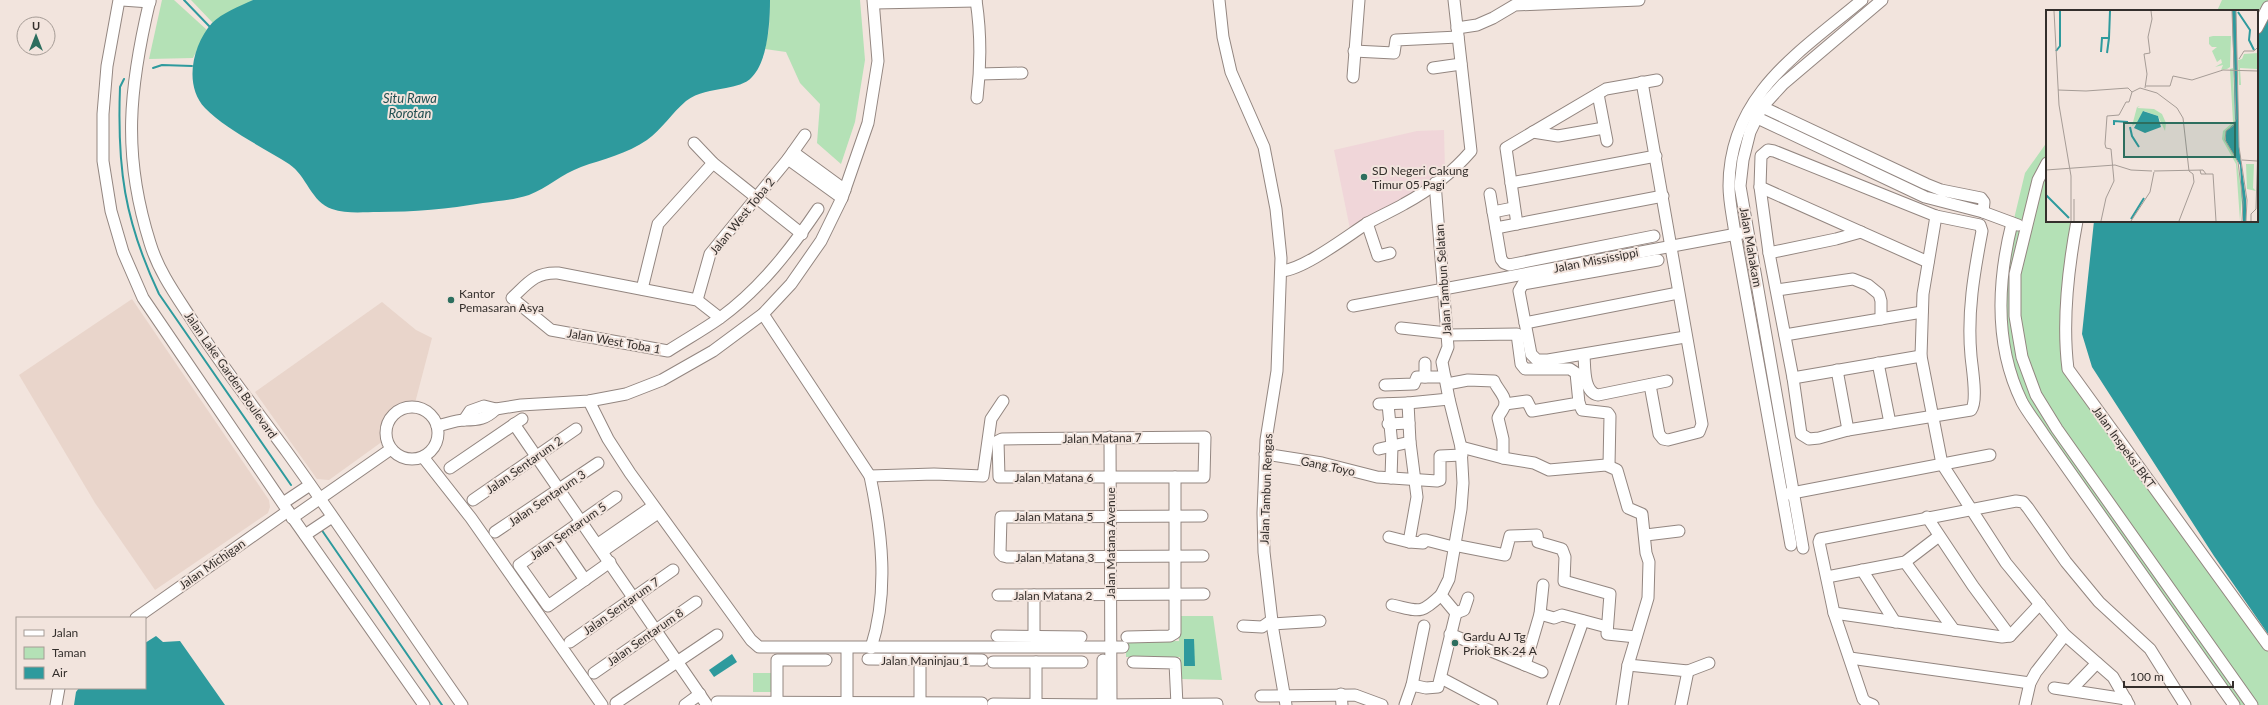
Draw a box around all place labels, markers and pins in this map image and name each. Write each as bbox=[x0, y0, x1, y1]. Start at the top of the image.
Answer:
place label: SD Negeri Cakung Timur 05 Pagi bbox=[1372, 163, 1469, 192]
marker: SD Negeri Cakung Timur 05 Pagi bbox=[1359, 172, 1369, 182]
place label: Kantor Pemasaran Asya bbox=[459, 286, 544, 315]
marker: Kantor Pemasaran Asya bbox=[446, 295, 456, 305]
place label: Gardu AJ Tg Priok BK 24 A bbox=[1463, 629, 1538, 658]
marker: Gardu AJ Tg Priok BK 24 A bbox=[1450, 638, 1460, 648]

